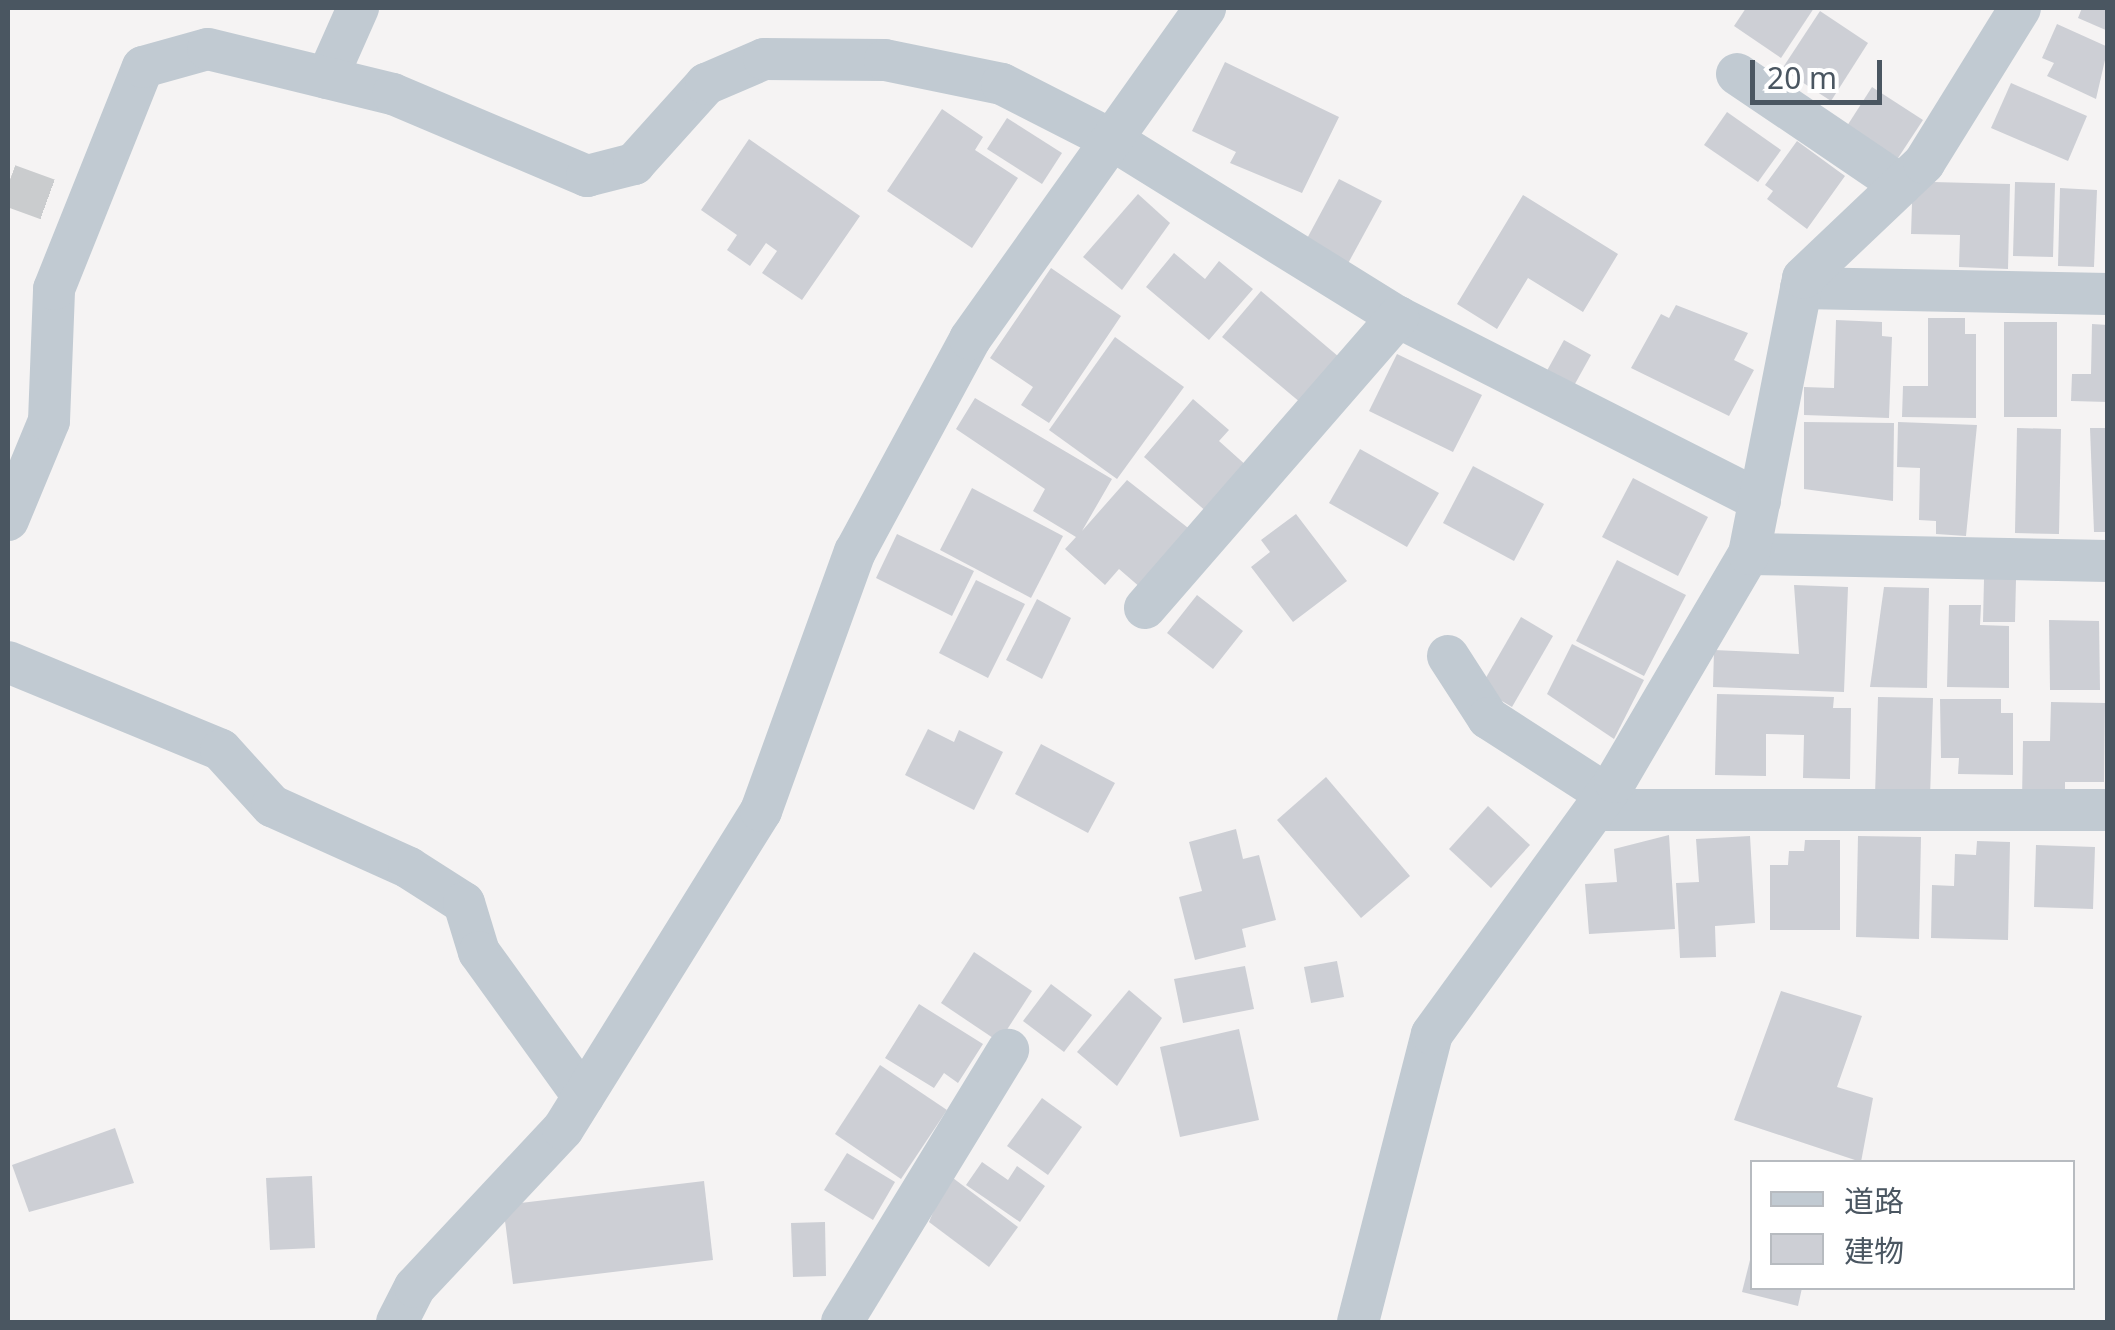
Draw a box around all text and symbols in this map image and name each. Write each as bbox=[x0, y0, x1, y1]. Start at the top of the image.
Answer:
scale bar bbox=[1755, 40, 1888, 102]
text: 20 m bbox=[1767, 57, 1837, 98]
legend bbox=[1750, 1160, 2075, 1290]
text: 道路 bbox=[1844, 1180, 1904, 1221]
text: 建物 bbox=[1844, 1230, 1904, 1271]

